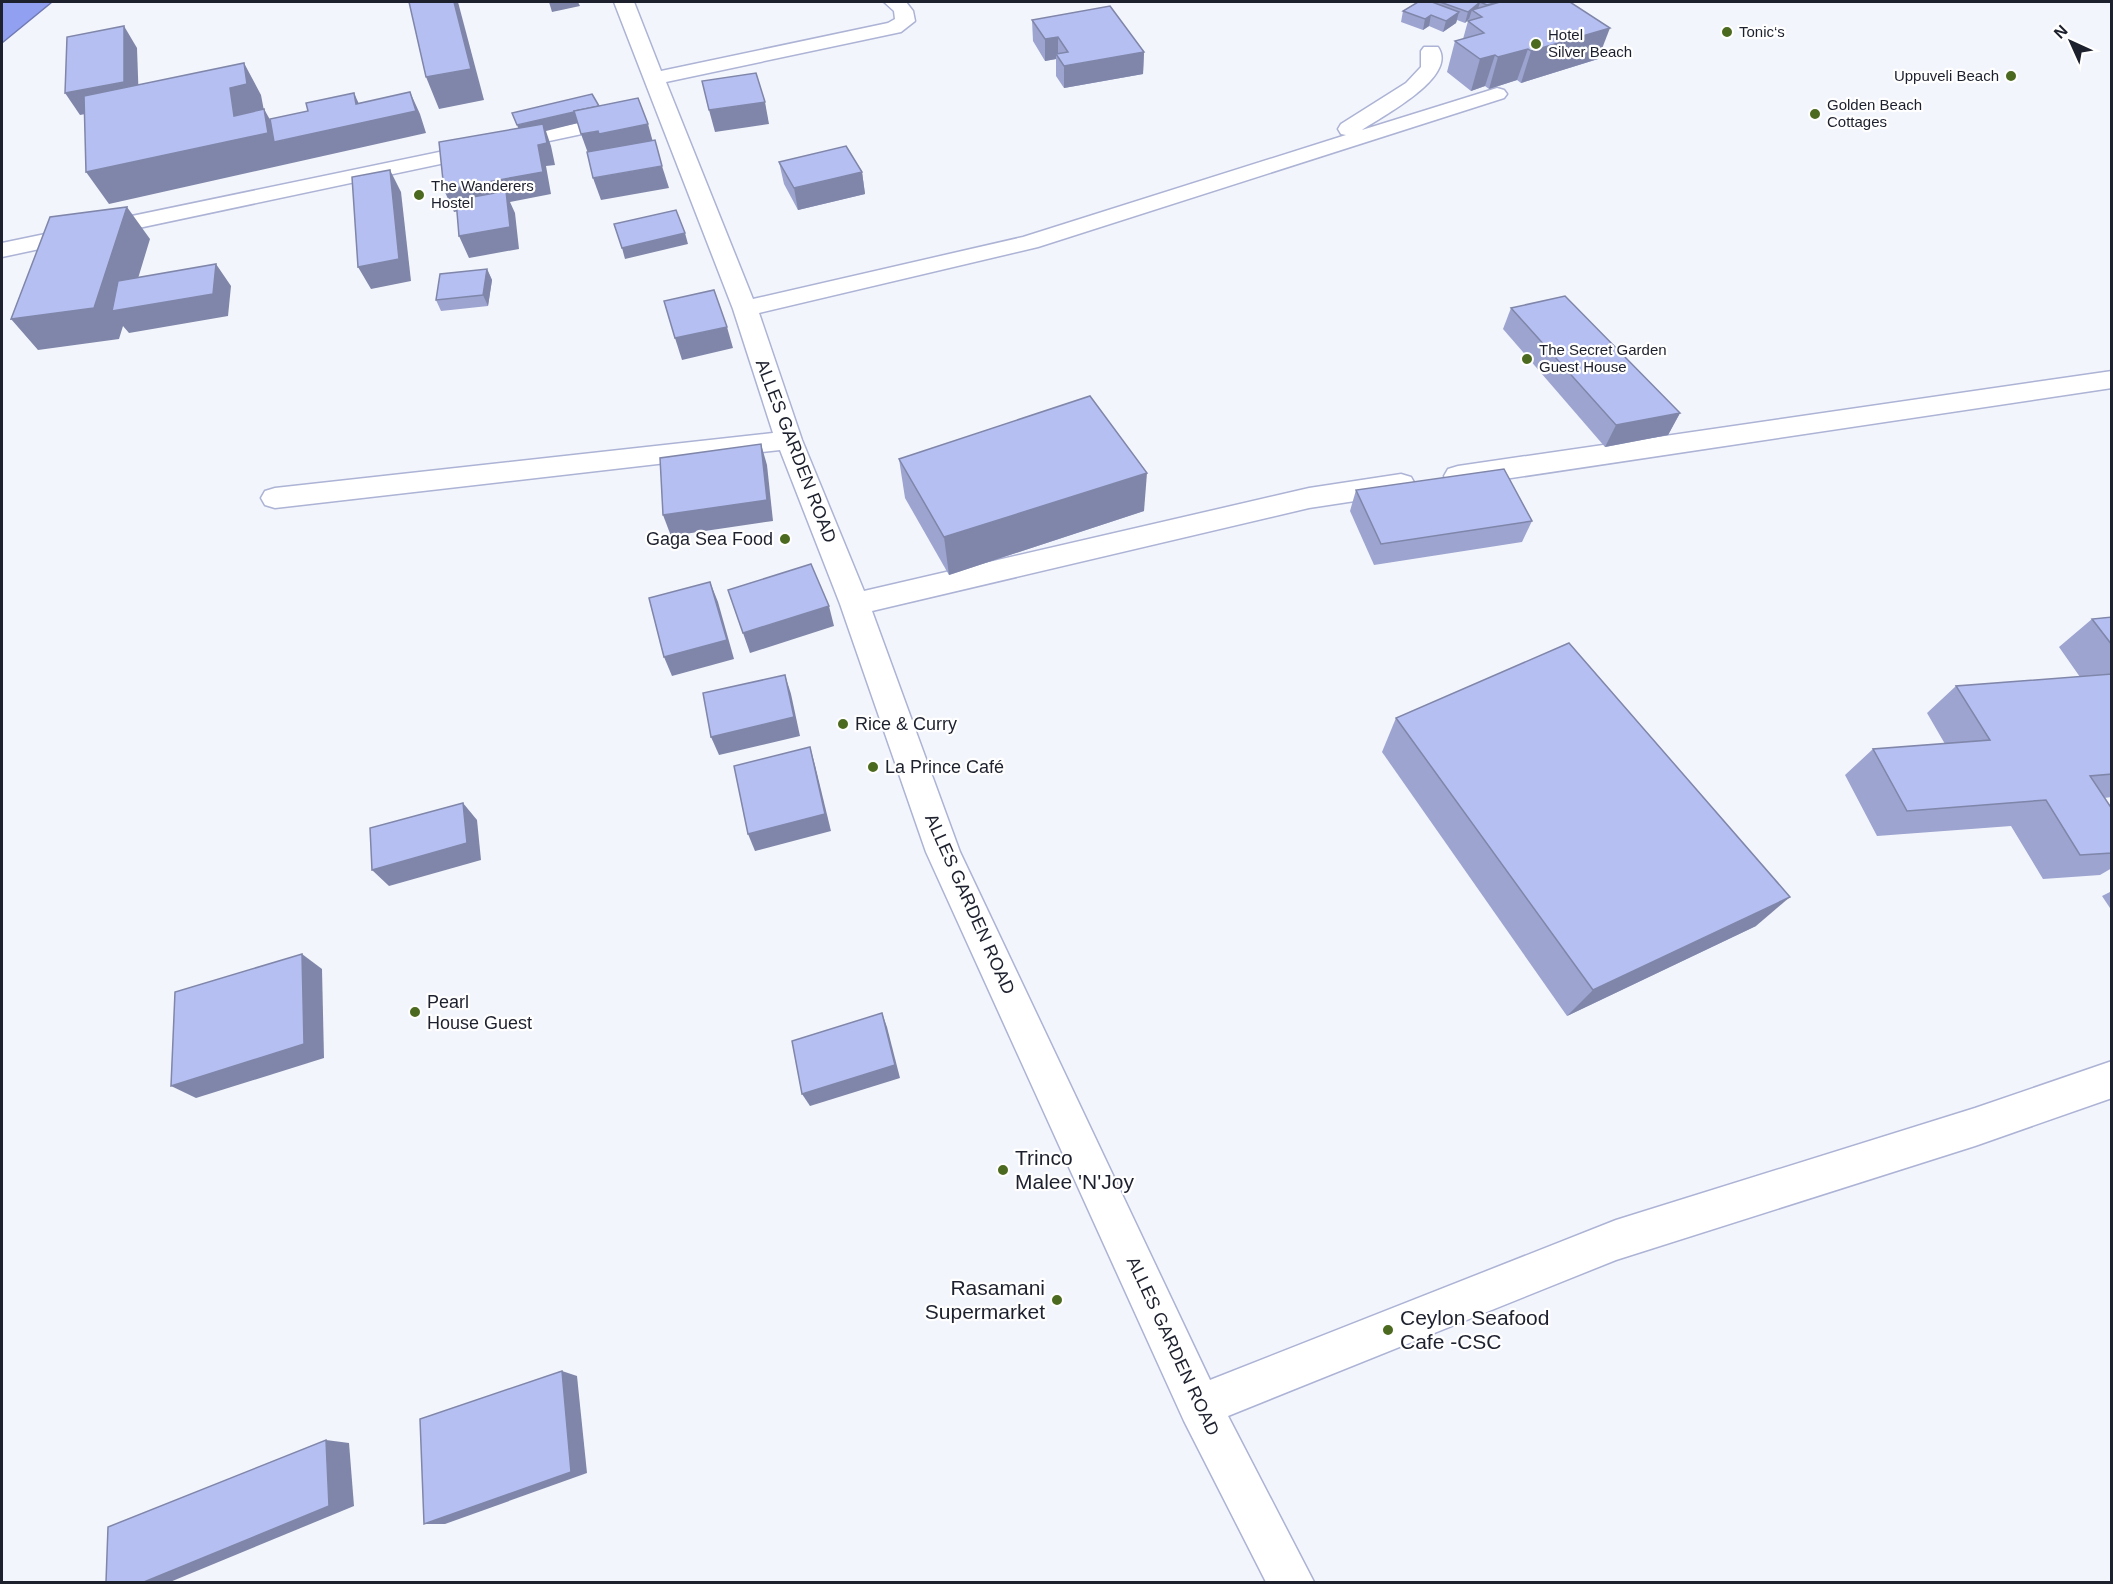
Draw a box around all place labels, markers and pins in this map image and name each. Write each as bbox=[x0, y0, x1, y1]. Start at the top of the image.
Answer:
place label: Tonic‘s bbox=[1739, 23, 1785, 40]
marker: Tonic‘s bbox=[1720, 25, 1734, 39]
place label: Hotel Silver Beach bbox=[1548, 26, 1632, 60]
marker: Hotel Silver Beach bbox=[1529, 37, 1543, 51]
place label: Uppuveli Beach bbox=[1894, 67, 1999, 84]
marker: Uppuveli Beach bbox=[2004, 69, 2018, 83]
place label: Golden Beach Cottages bbox=[1827, 96, 1922, 130]
marker: Golden Beach Cottages bbox=[1808, 107, 1822, 121]
place label: The Wanderers Hostel bbox=[431, 177, 534, 211]
marker: The Wanderers Hostel bbox=[412, 188, 426, 202]
place label: The Secret Garden Guest House bbox=[1539, 341, 1667, 375]
marker: The Secret Garden Guest House bbox=[1520, 352, 1534, 366]
place label: Gaga Sea Food bbox=[646, 529, 773, 549]
marker: Gaga Sea Food bbox=[778, 532, 792, 546]
place label: Rice & Curry bbox=[855, 714, 957, 734]
marker: Rice & Curry bbox=[836, 717, 850, 731]
place label: La Prince Café bbox=[885, 757, 1004, 777]
marker: La Prince Café bbox=[866, 760, 880, 774]
place label: Pearl House Guest bbox=[427, 992, 532, 1033]
marker: Pearl House Guest bbox=[408, 1005, 422, 1019]
place label: Trinco Malee 'N'Joy bbox=[1015, 1146, 1134, 1193]
marker: Trinco Malee 'N'Joy bbox=[996, 1163, 1010, 1177]
place label: Rasamani Supermarket bbox=[925, 1276, 1045, 1323]
marker: Rasamani Supermarket bbox=[1050, 1293, 1064, 1307]
place label: Ceylon Seafood Cafe -CSC bbox=[1400, 1306, 1549, 1353]
marker: Ceylon Seafood Cafe -CSC bbox=[1381, 1323, 1395, 1337]

